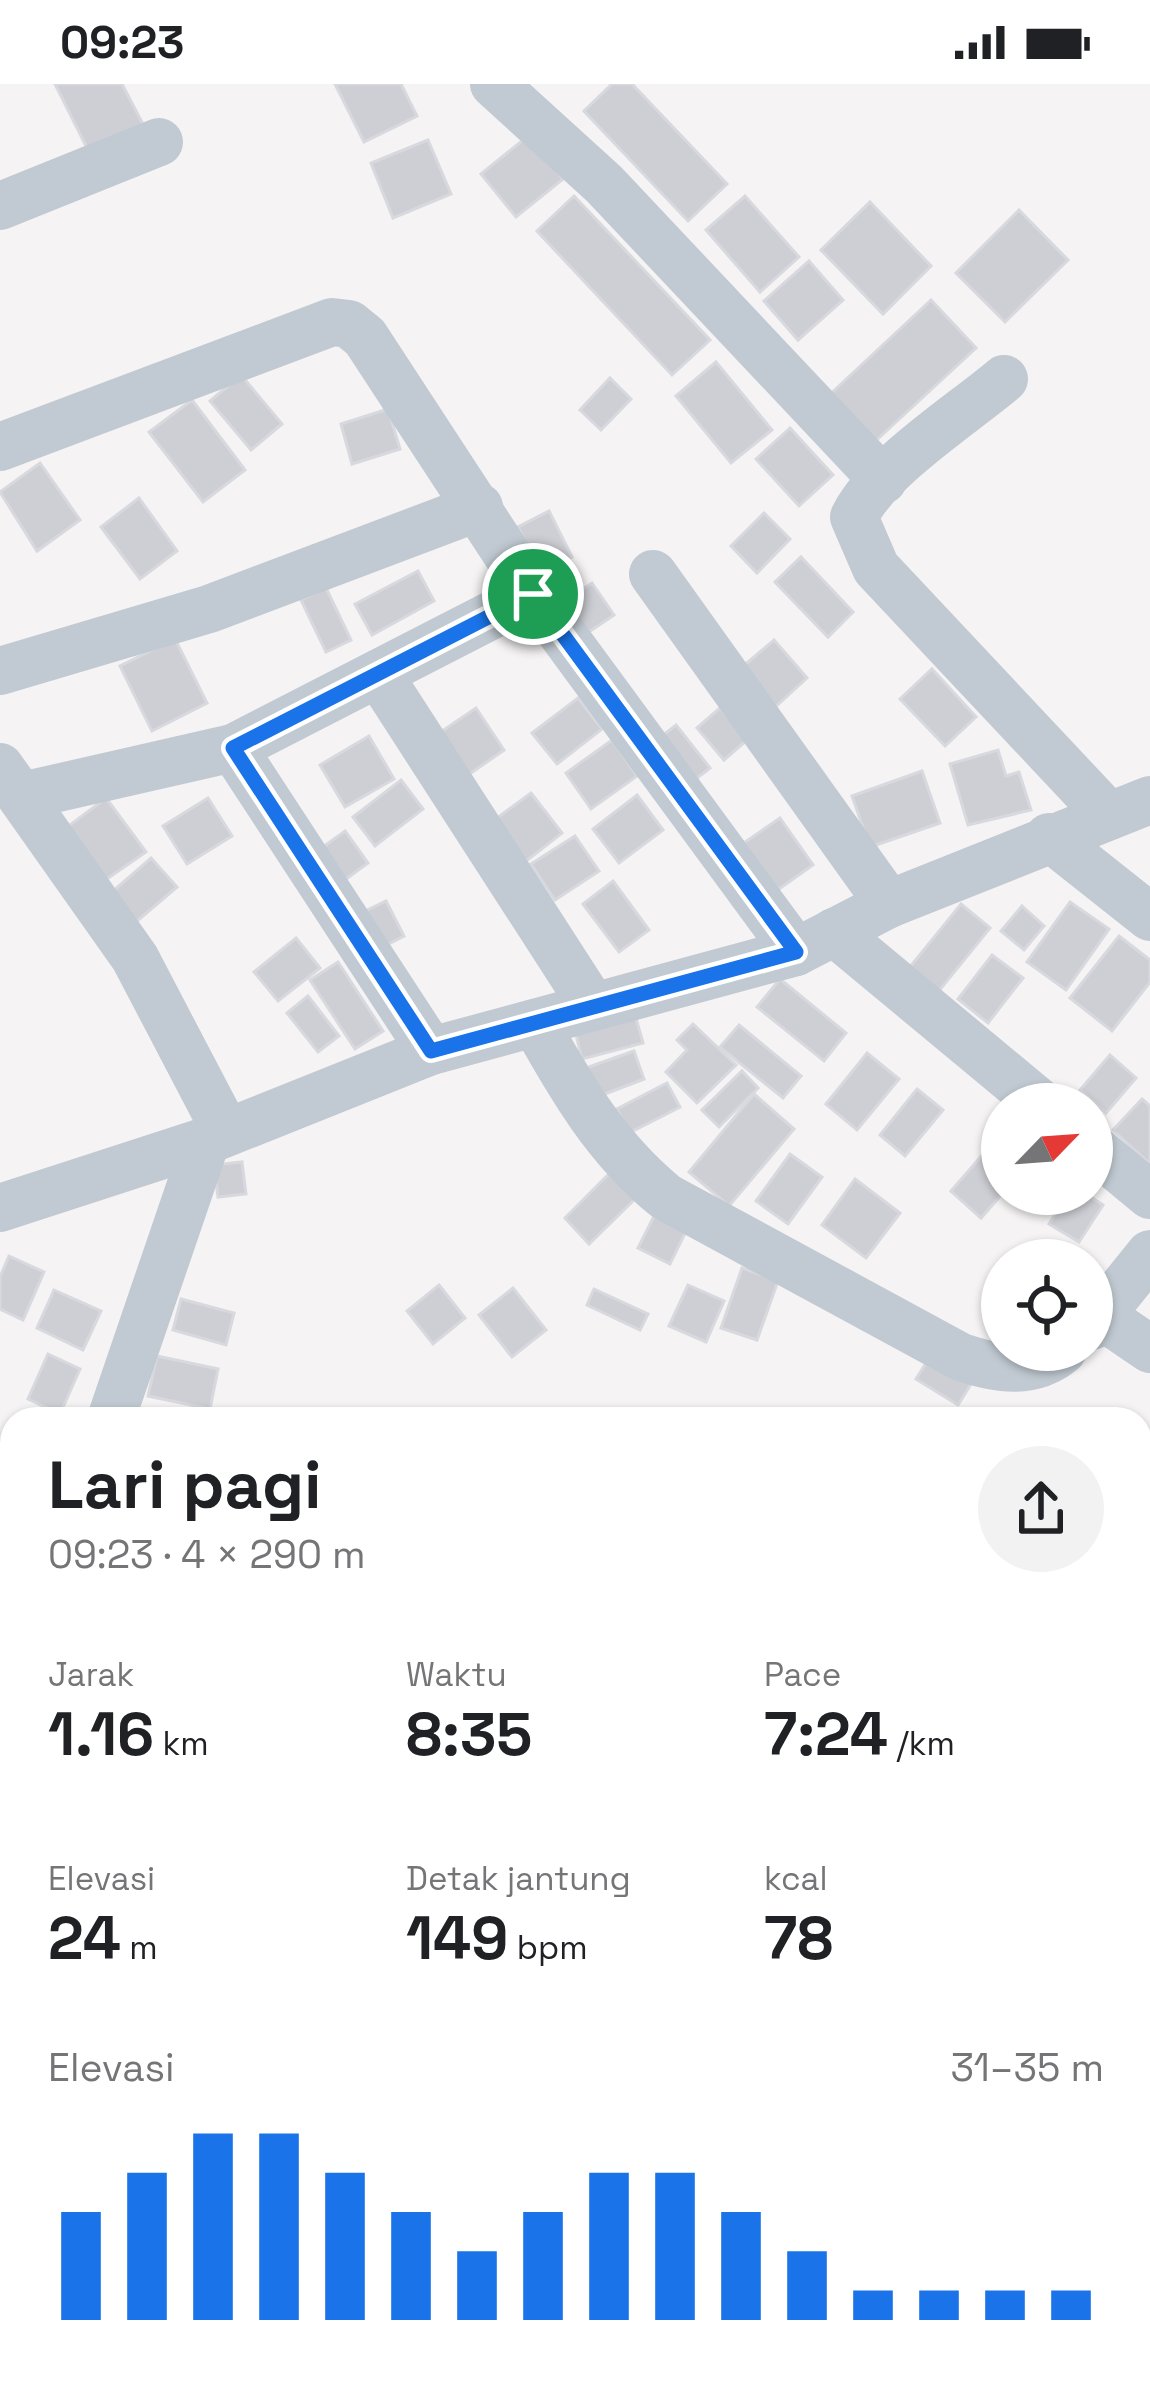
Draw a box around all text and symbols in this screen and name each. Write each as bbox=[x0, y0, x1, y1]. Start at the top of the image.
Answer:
text: 09:23 bbox=[60, 14, 184, 71]
pin bbox=[482, 543, 584, 645]
icon: arrive bbox=[500, 561, 566, 627]
north arrow bbox=[981, 1083, 1113, 1215]
map controls bbox=[981, 1083, 1113, 1371]
button: locate bbox=[981, 1239, 1113, 1371]
text: Lari pagi bbox=[48, 1443, 322, 1527]
button: share bbox=[978, 1446, 1104, 1572]
text: 09:23 · 4 × 290 m bbox=[48, 1530, 365, 1579]
text: Jarak bbox=[48, 1654, 134, 1696]
text: Waktu bbox=[406, 1654, 507, 1696]
text: Pace bbox=[764, 1654, 841, 1696]
text: 1.16 bbox=[48, 1696, 154, 1773]
text: 8:35 bbox=[406, 1696, 532, 1773]
text: 7:24 bbox=[764, 1696, 888, 1773]
text: km bbox=[154, 1723, 209, 1765]
text: /km bbox=[888, 1723, 955, 1765]
text: Elevasi bbox=[48, 1858, 155, 1900]
text: Detak jantung bbox=[406, 1858, 631, 1900]
text: kcal bbox=[764, 1858, 828, 1900]
text: 24 bbox=[48, 1900, 121, 1977]
text: 149 bbox=[406, 1900, 508, 1977]
text: 78 bbox=[764, 1900, 833, 1977]
text: m bbox=[121, 1927, 158, 1969]
text: bpm bbox=[508, 1927, 588, 1969]
text: Elevasi bbox=[48, 2043, 175, 2092]
text: 31–35 m bbox=[951, 2043, 1104, 2092]

